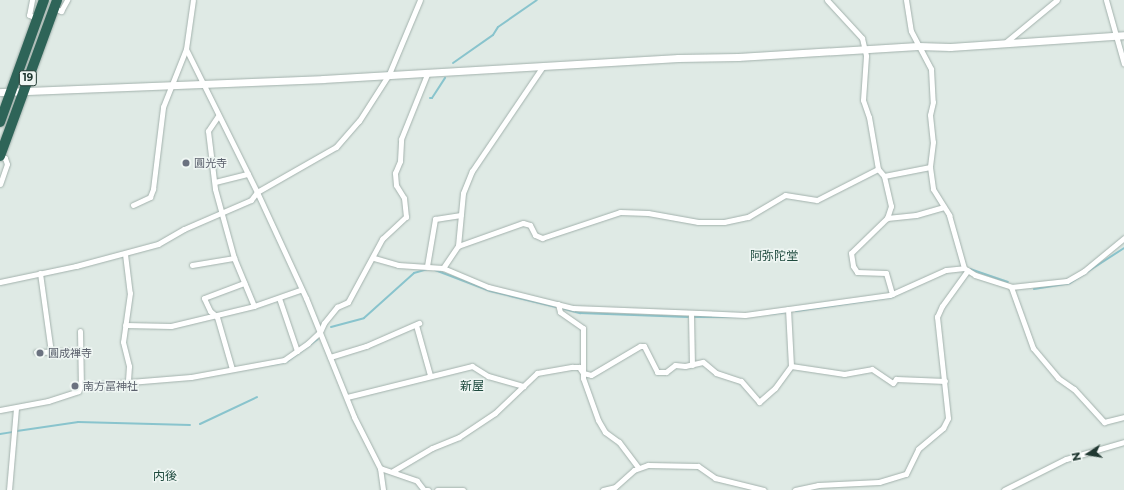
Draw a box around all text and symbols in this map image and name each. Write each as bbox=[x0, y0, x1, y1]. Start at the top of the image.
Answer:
road number: 19 bbox=[18, 70, 38, 86]
place label: 圓光寺 bbox=[194, 156, 227, 170]
marker: 圓光寺 bbox=[181, 158, 191, 168]
district label: 阿弥陀堂 bbox=[750, 249, 798, 263]
place label: 圓成禅寺 bbox=[48, 346, 92, 360]
marker: 圓成禅寺 bbox=[35, 348, 45, 358]
place label: 南方冨神社 bbox=[83, 379, 138, 393]
district label: 新屋 bbox=[460, 379, 484, 393]
marker: 南方冨神社 bbox=[70, 381, 80, 391]
north arrow bbox=[1068, 434, 1108, 474]
text: N bbox=[1068, 451, 1084, 462]
district label: 内後 bbox=[153, 469, 177, 483]

